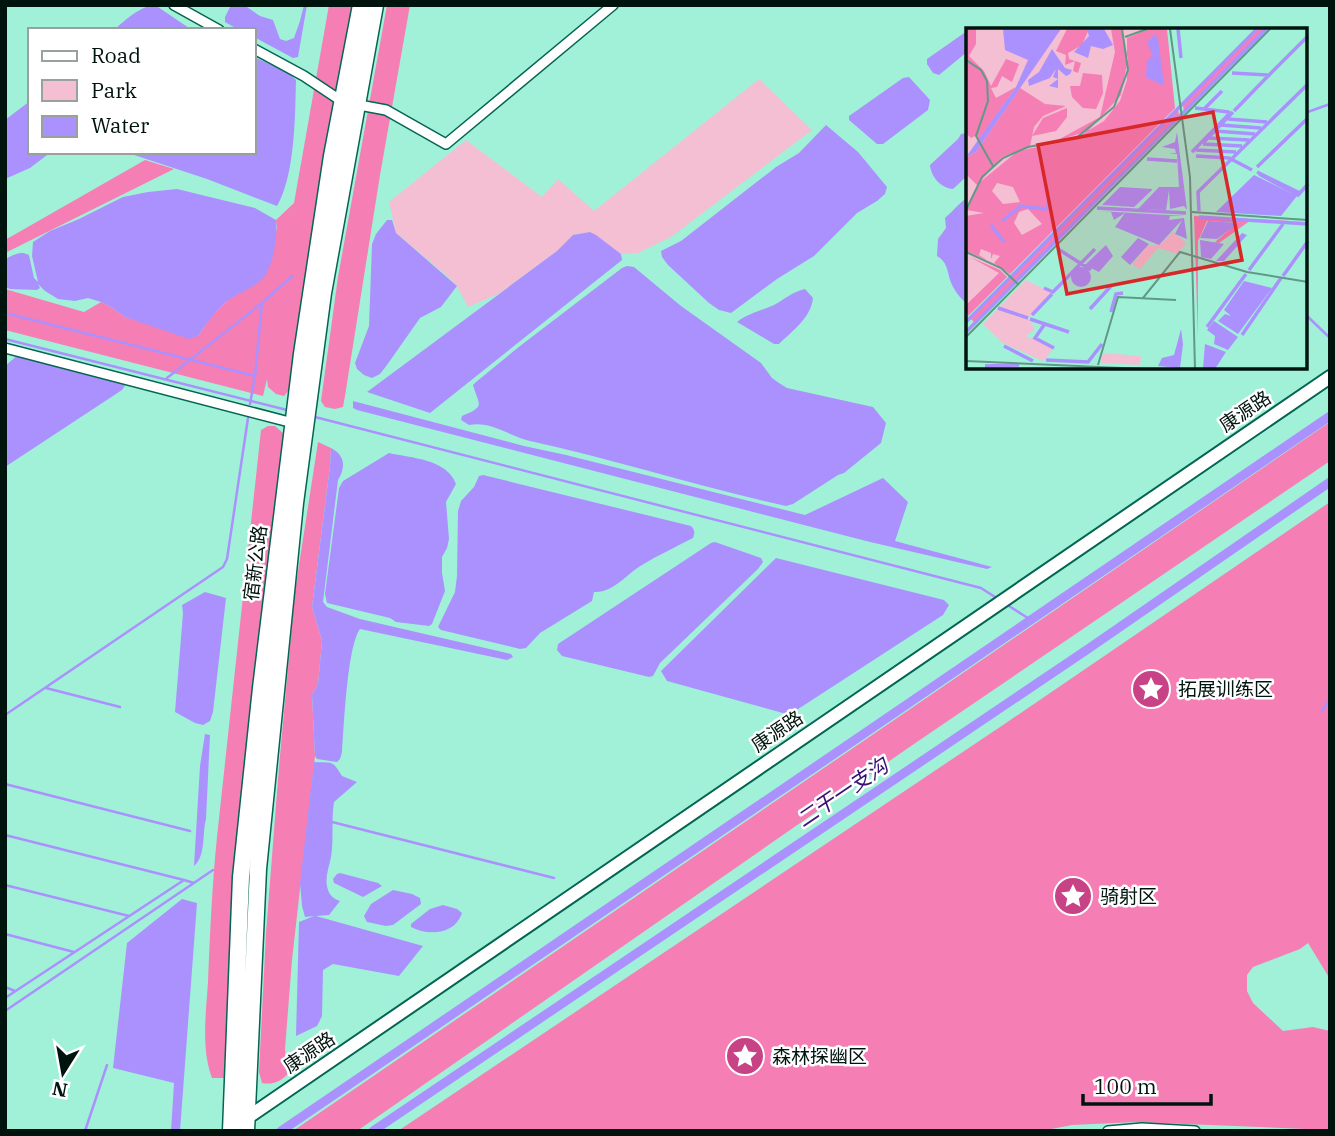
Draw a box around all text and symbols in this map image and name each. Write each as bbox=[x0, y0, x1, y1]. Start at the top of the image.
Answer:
legend bbox=[28, 28, 256, 154]
inset map bbox=[966, 28, 1307, 369]
text: Road bbox=[91, 41, 141, 69]
text: Park bbox=[91, 76, 138, 104]
text: Water bbox=[91, 111, 150, 139]
street label: 康源路 bbox=[1215, 385, 1275, 437]
street label: 宿新公路 bbox=[238, 524, 272, 602]
place icon: 拓展训练区 bbox=[1130, 668, 1172, 710]
place label: 拓展训练区 bbox=[1178, 677, 1273, 701]
street label: 康源路 bbox=[747, 705, 807, 757]
water label: 二干一支沟 bbox=[791, 750, 895, 833]
place icon: 骑射区 bbox=[1052, 875, 1094, 917]
place label: 骑射区 bbox=[1100, 884, 1157, 908]
street label: 康源路 bbox=[279, 1026, 339, 1078]
place icon: 森林探幽区 bbox=[724, 1035, 766, 1077]
north arrow bbox=[28, 1038, 98, 1108]
place label: 森林探幽区 bbox=[772, 1044, 867, 1068]
scale bar bbox=[1083, 1062, 1211, 1106]
text: 100 m bbox=[1094, 1072, 1157, 1100]
text: N bbox=[50, 1076, 69, 1103]

